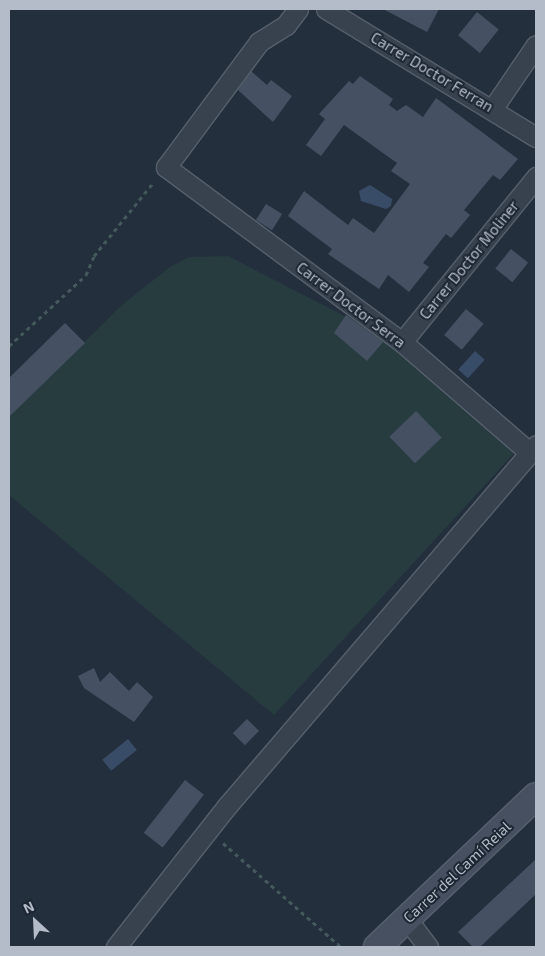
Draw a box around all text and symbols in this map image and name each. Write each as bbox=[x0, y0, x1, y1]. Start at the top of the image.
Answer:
street label: Carrer Doctor Ferran bbox=[367, 28, 497, 116]
street label: Carrer Doctor Moliner bbox=[415, 197, 523, 323]
street label: Carrer Doctor Serra bbox=[293, 258, 409, 352]
street label: Carrer del Camí Reial bbox=[399, 817, 515, 927]
north arrow bbox=[10, 896, 60, 946]
text: N bbox=[20, 897, 37, 917]

